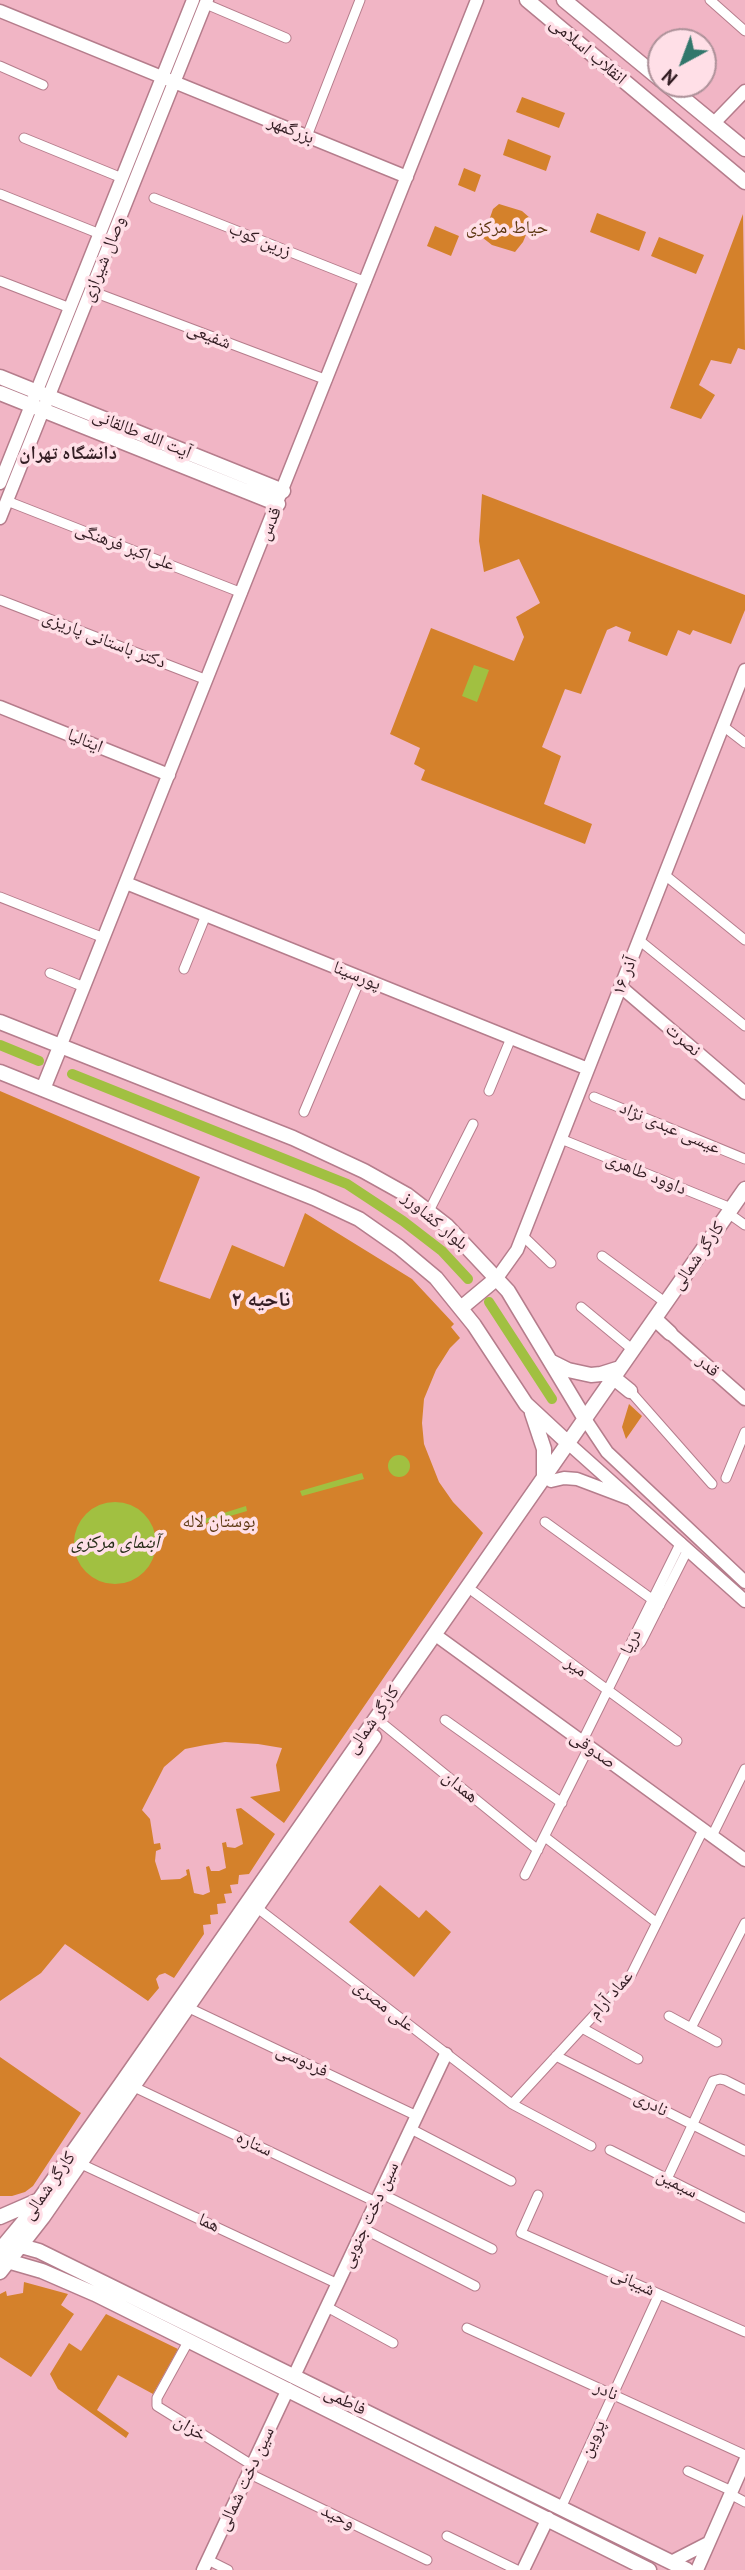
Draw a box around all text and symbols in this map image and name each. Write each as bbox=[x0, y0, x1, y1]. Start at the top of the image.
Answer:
street label: انقلاب اسلامی bbox=[545, 13, 631, 89]
north arrow bbox=[647, 28, 717, 98]
text: N bbox=[657, 64, 682, 90]
street label: بزرگمهر bbox=[265, 111, 317, 149]
street label: وصال شیرازی bbox=[77, 213, 131, 305]
park label: حیاط مرکزی bbox=[466, 217, 548, 239]
street label: زرین کوب bbox=[226, 218, 294, 262]
street label: شفیعی bbox=[184, 318, 234, 354]
street label: آیت الله طالقانی bbox=[90, 404, 194, 464]
district label: دانشگاه تهران bbox=[19, 443, 117, 465]
street label: قدس bbox=[254, 504, 286, 544]
street label: علی‌اکبر فرهنگی bbox=[72, 518, 178, 576]
street label: دکتر باستانی پاریزی bbox=[39, 607, 169, 673]
street label: ایتالیا bbox=[64, 724, 106, 758]
street label: ۱۶ آذر bbox=[608, 954, 642, 998]
street label: پورسینا bbox=[330, 957, 384, 995]
street label: نصرت bbox=[661, 1019, 705, 1061]
street label: عیسی عبدی نژاد bbox=[616, 1097, 724, 1159]
street label: داوود طاهری bbox=[603, 1148, 689, 1200]
street label: بلوار کشاورز bbox=[397, 1187, 473, 1255]
street label: کارگر شمالی bbox=[667, 1218, 729, 1294]
district label: ناحیه ۲ bbox=[232, 1287, 290, 1313]
street label: قدر bbox=[692, 1350, 724, 1382]
park label: بوستان لاله bbox=[183, 1511, 255, 1533]
water label: آبنمای مرکزی bbox=[71, 1532, 159, 1554]
street label: دریا bbox=[616, 1626, 646, 1658]
street label: میر bbox=[561, 1652, 591, 1682]
street label: کارگر شمالی bbox=[342, 1682, 404, 1758]
street label: صدوقی bbox=[566, 1726, 620, 1774]
street label: همدان bbox=[438, 1766, 482, 1808]
street label: عماد آرام bbox=[584, 1966, 638, 2024]
street label: علی مصری bbox=[349, 1976, 419, 2036]
street label: فردوسی bbox=[273, 2040, 331, 2082]
street label: نادری bbox=[630, 2086, 672, 2122]
street label: ستاره bbox=[233, 2126, 275, 2162]
street label: کارگر شمالی bbox=[18, 2148, 80, 2224]
street label: سین دخت جنوبی bbox=[336, 2159, 404, 2271]
street label: سیمین bbox=[653, 2165, 701, 2203]
street label: هما bbox=[195, 2209, 223, 2237]
street label: شیبانی bbox=[608, 2263, 658, 2301]
street label: نادر bbox=[591, 2376, 621, 2406]
street label: فاطمی bbox=[321, 2382, 369, 2420]
street label: خزان bbox=[170, 2410, 210, 2446]
street label: پروین bbox=[575, 2417, 611, 2461]
street label: سین دخت شمالی bbox=[213, 2424, 279, 2534]
street label: وحید bbox=[318, 2500, 358, 2534]

